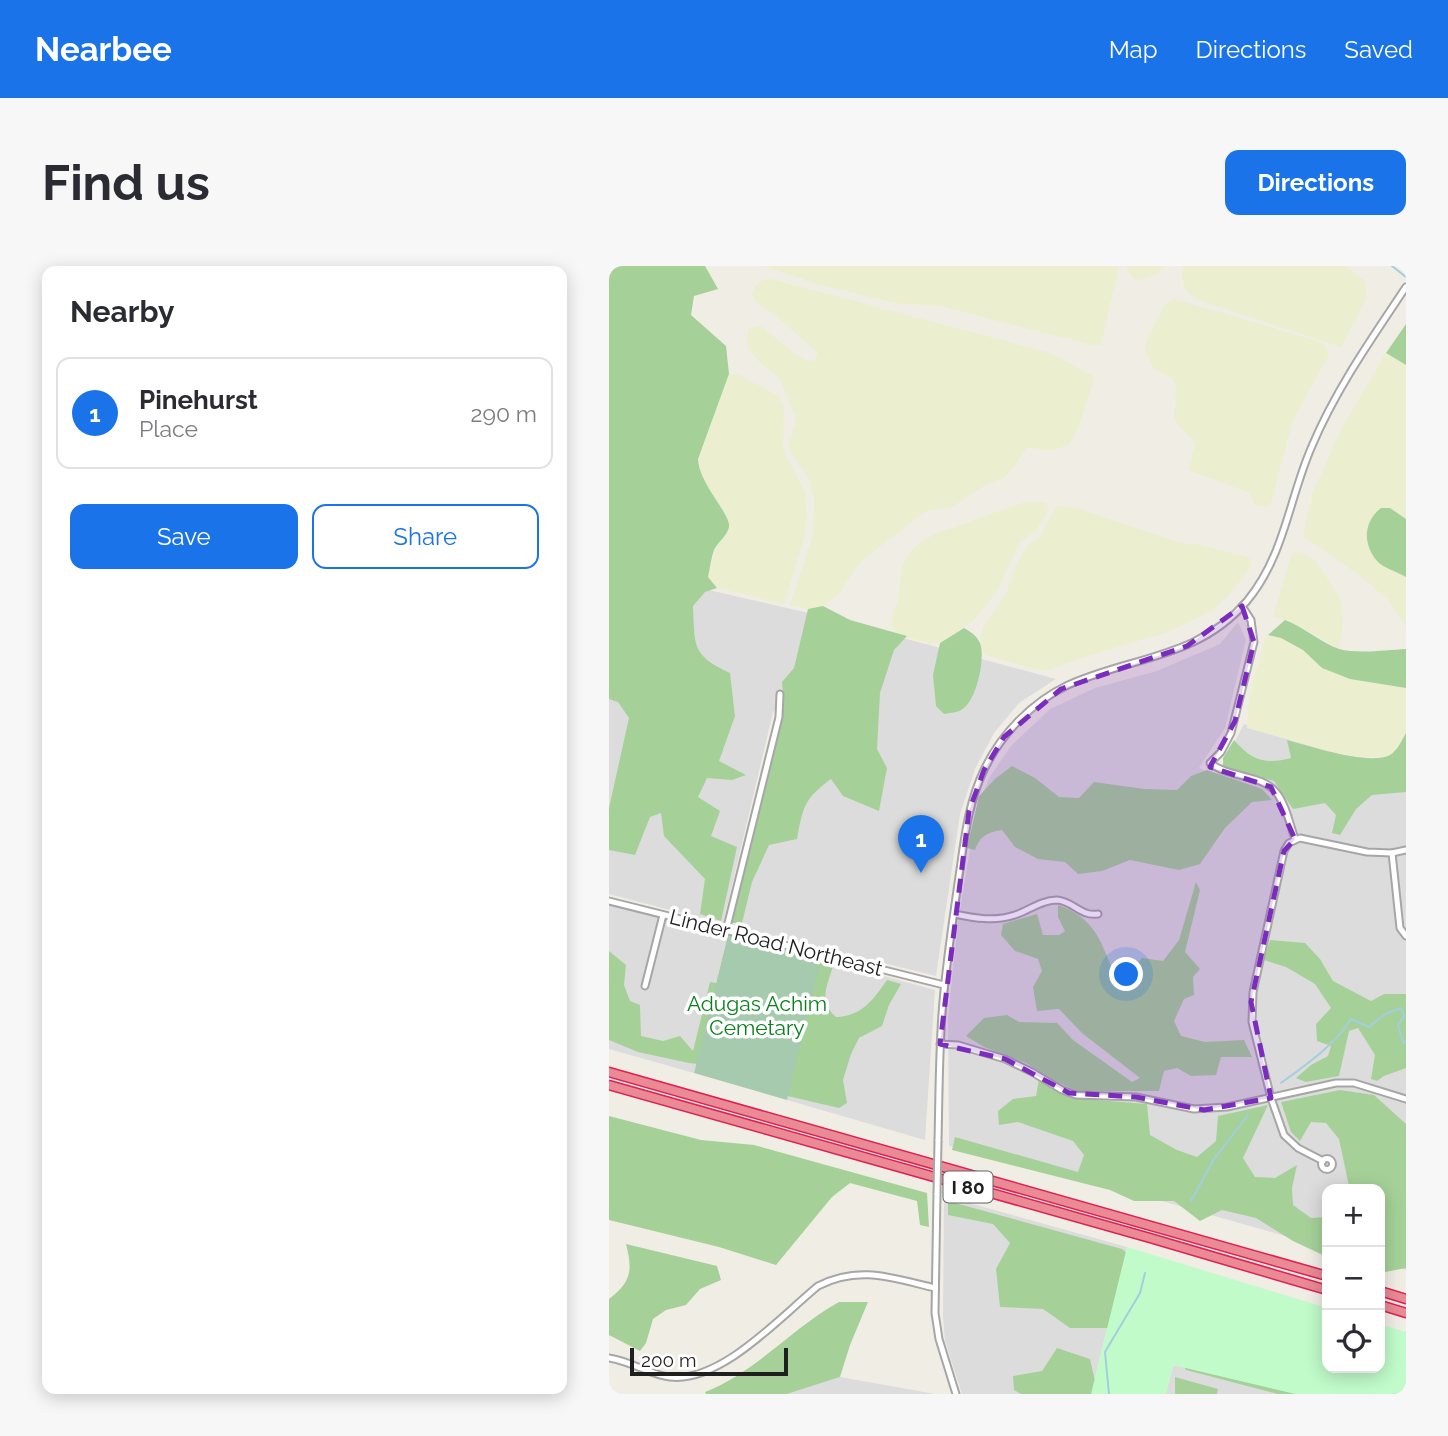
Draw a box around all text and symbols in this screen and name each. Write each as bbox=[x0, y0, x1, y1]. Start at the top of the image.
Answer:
text: Nearbee bbox=[35, 30, 172, 69]
text: Map bbox=[1109, 35, 1158, 64]
text: Directions bbox=[1196, 35, 1306, 64]
text: Saved bbox=[1344, 35, 1413, 64]
button: Directions bbox=[1225, 150, 1406, 215]
text: Find us bbox=[42, 154, 210, 211]
text: Nearby bbox=[70, 294, 174, 329]
text: Pinehurst bbox=[139, 385, 258, 415]
text: 1 bbox=[89, 400, 101, 427]
text: 290 m bbox=[470, 400, 537, 427]
text: Place bbox=[139, 415, 198, 442]
button: Save bbox=[70, 504, 298, 569]
button: Share bbox=[312, 504, 539, 569]
pin: 1 bbox=[898, 815, 944, 873]
street label: Linder Road Northeast bbox=[667, 904, 885, 981]
your location bbox=[1109, 957, 1143, 991]
park label: Adugas Achim Cemetary bbox=[687, 991, 827, 1040]
road number: I 80 bbox=[943, 1172, 993, 1203]
map controls bbox=[1322, 1184, 1385, 1373]
button: + bbox=[1322, 1184, 1385, 1247]
button: − bbox=[1322, 1247, 1385, 1310]
button: locate bbox=[1322, 1310, 1385, 1373]
scale bar bbox=[630, 1345, 787, 1377]
text: 200 m bbox=[641, 1349, 696, 1371]

